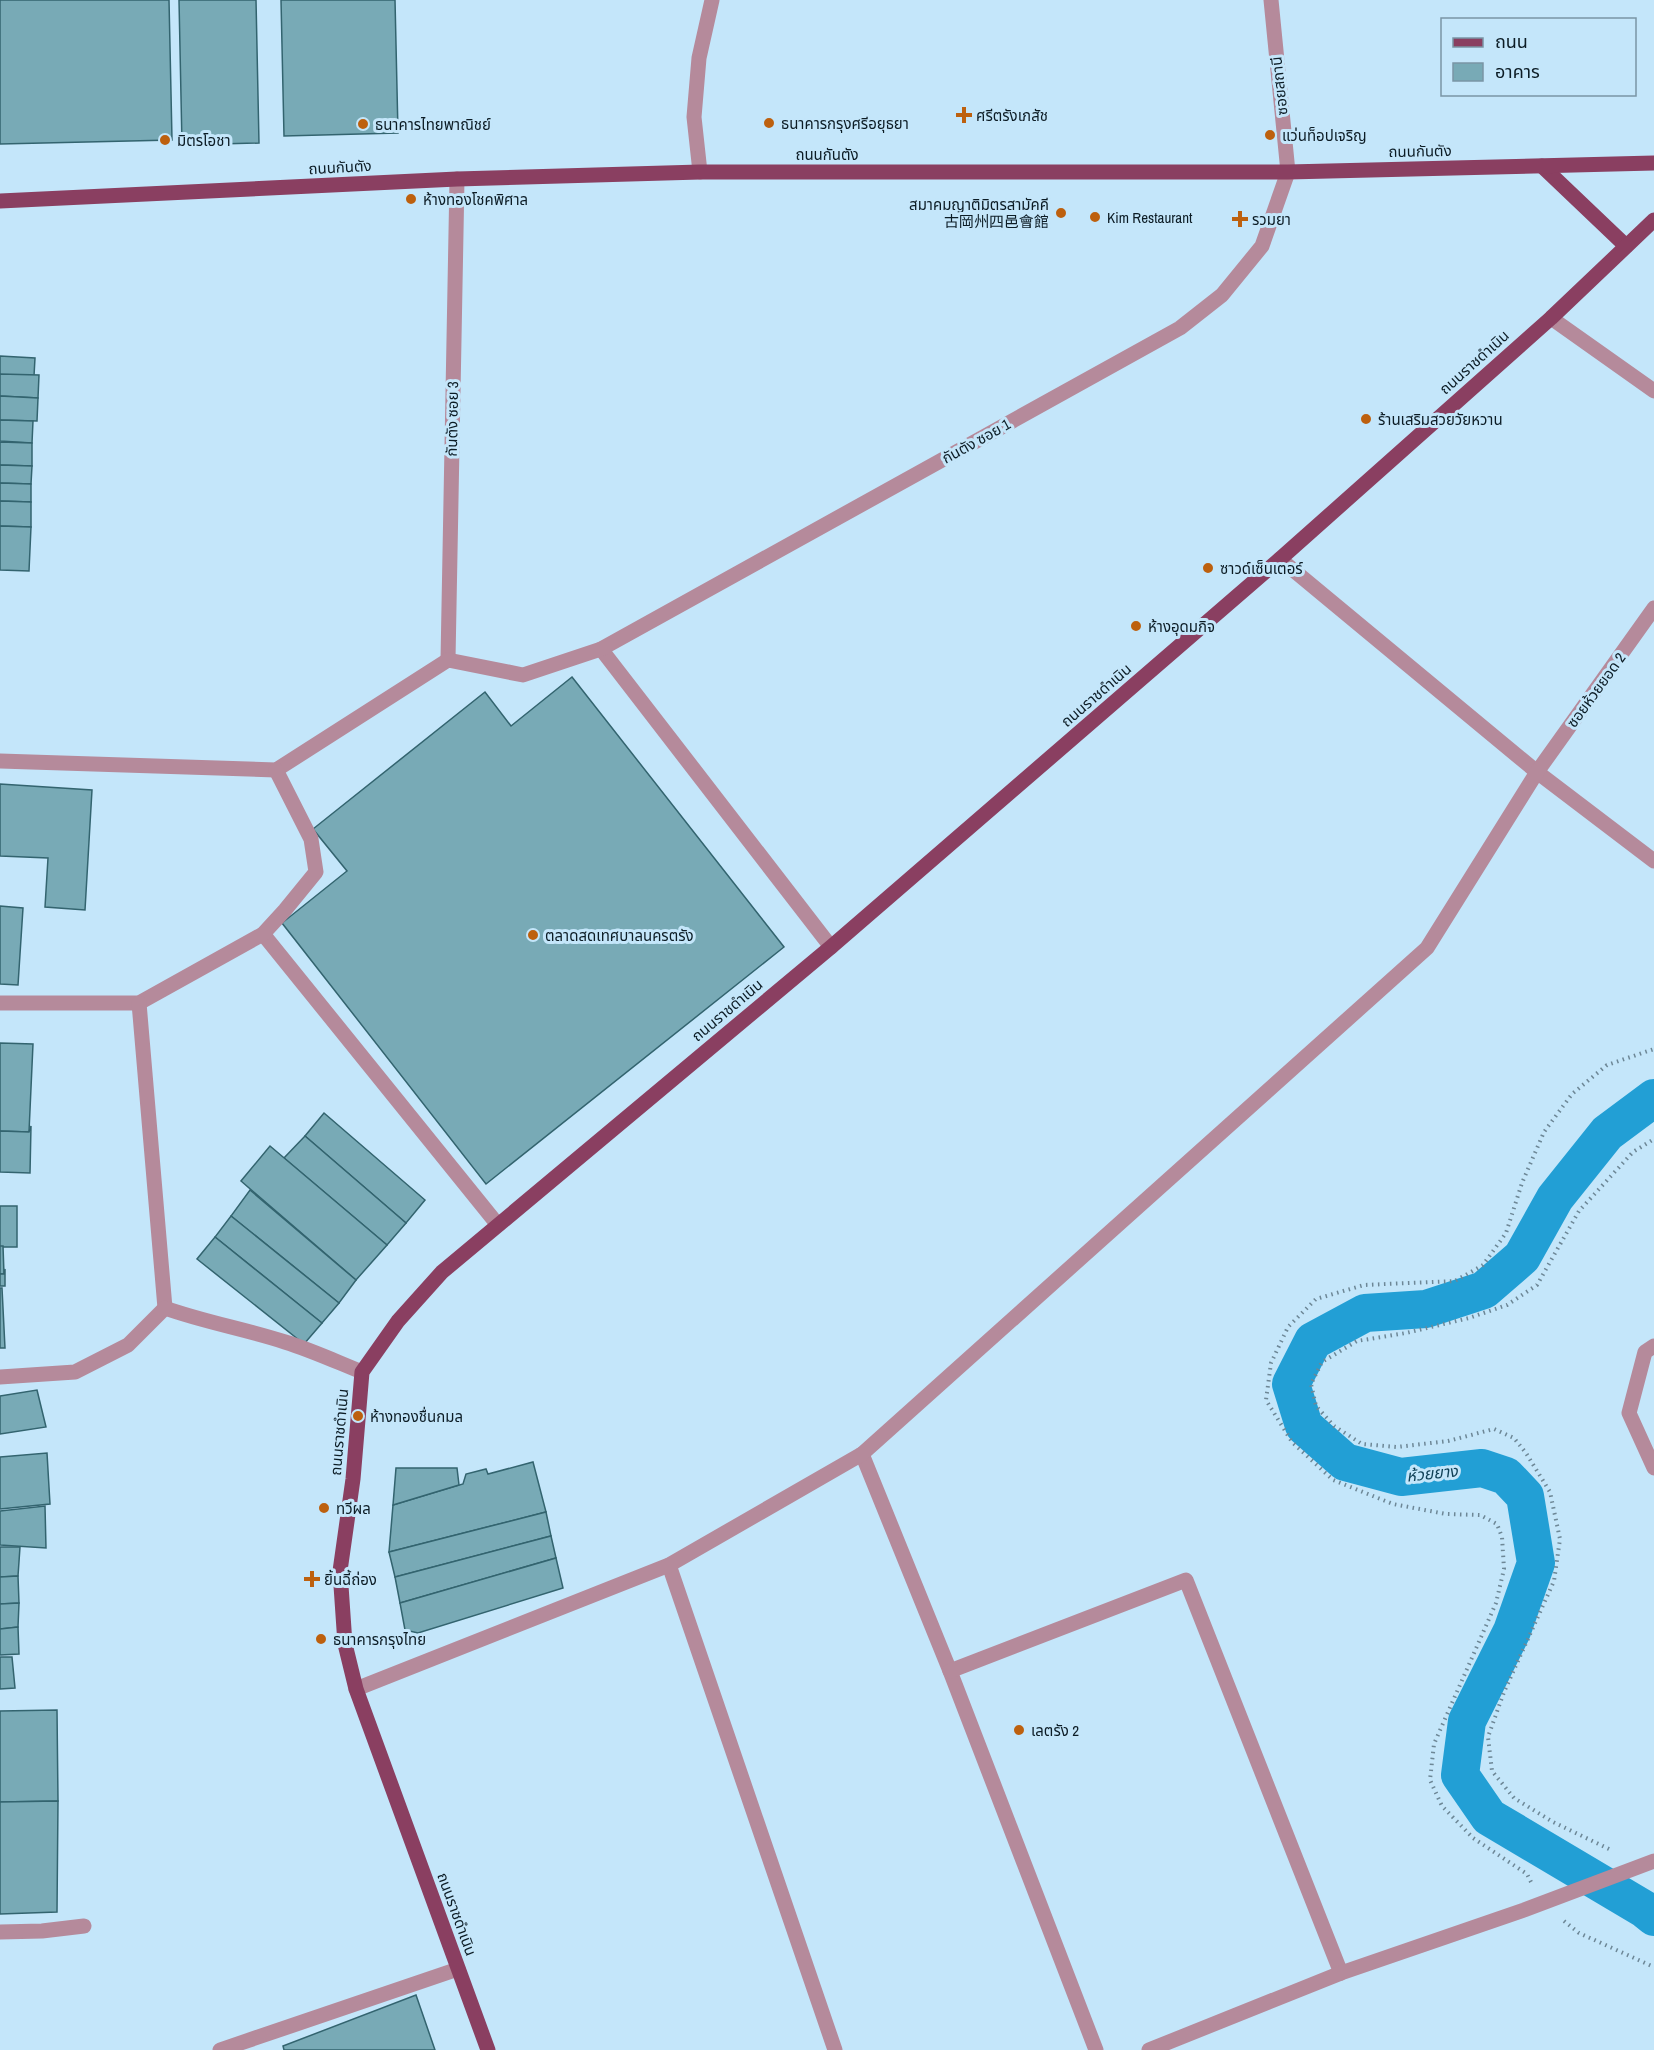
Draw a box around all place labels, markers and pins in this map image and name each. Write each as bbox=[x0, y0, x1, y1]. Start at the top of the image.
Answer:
place label: ศรีตรังเภสัช bbox=[976, 105, 1048, 126]
marker: ศรีตรังเภสัช bbox=[957, 108, 971, 122]
place label: ธนาคารกรุงศรีอยุธยา bbox=[781, 113, 909, 134]
place label: ธนาคารไทยพาณิชย์ bbox=[375, 114, 491, 135]
marker: ธนาคารกรุงศรีอยุธยา bbox=[762, 116, 776, 130]
marker: ธนาคารไทยพาณิชย์ bbox=[356, 117, 370, 131]
place label: แว่นท็อปเจริญ bbox=[1282, 125, 1367, 146]
marker: แว่นท็อปเจริญ bbox=[1263, 128, 1277, 142]
place label: มิตรโอชา bbox=[177, 130, 231, 151]
marker: มิตรโอชา bbox=[158, 133, 172, 147]
place label: ห้างทองโชคพิศาล bbox=[423, 189, 528, 210]
marker: ห้างทองโชคพิศาล bbox=[404, 192, 418, 206]
place label: สมาคมญาติมิตรสามัคคี 古岡州四邑會館 bbox=[909, 194, 1049, 232]
marker: สมาคมญาติมิตรสามัคคี 古岡州四邑會館 bbox=[1054, 206, 1068, 220]
place label: Kim Restaurant bbox=[1107, 207, 1193, 228]
place label: รวมยา bbox=[1252, 209, 1291, 230]
marker: Kim Restaurant bbox=[1088, 210, 1102, 224]
marker: รวมยา bbox=[1233, 212, 1247, 226]
place label: ร้านเสริมสวยวัยหวาน bbox=[1378, 409, 1503, 430]
marker: ร้านเสริมสวยวัยหวาน bbox=[1359, 412, 1373, 426]
place label: ซาวด์เซ็นเตอร์ bbox=[1220, 558, 1303, 579]
marker: ซาวด์เซ็นเตอร์ bbox=[1201, 561, 1215, 575]
place label: ห้างอุดมกิจ bbox=[1148, 616, 1215, 637]
marker: ห้างอุดมกิจ bbox=[1129, 619, 1143, 633]
place label: ตลาดสดเทศบาลนครตรัง bbox=[545, 925, 694, 946]
marker: ตลาดสดเทศบาลนครตรัง bbox=[526, 928, 540, 942]
place label: ห้างทองชื่นกมล bbox=[370, 1406, 463, 1427]
marker: ห้างทองชื่นกมล bbox=[351, 1409, 365, 1423]
place label: ทวีผล bbox=[336, 1498, 371, 1519]
marker: ทวีผล bbox=[317, 1501, 331, 1515]
place label: ยิ้นฉี้ถ่อง bbox=[324, 1569, 377, 1590]
marker: ยิ้นฉี้ถ่อง bbox=[305, 1572, 319, 1586]
place label: ธนาคารกรุงไทย bbox=[333, 1629, 426, 1650]
marker: ธนาคารกรุงไทย bbox=[314, 1632, 328, 1646]
place label: เลตรัง 2 bbox=[1031, 1720, 1079, 1741]
marker: เลตรัง 2 bbox=[1012, 1723, 1026, 1737]

